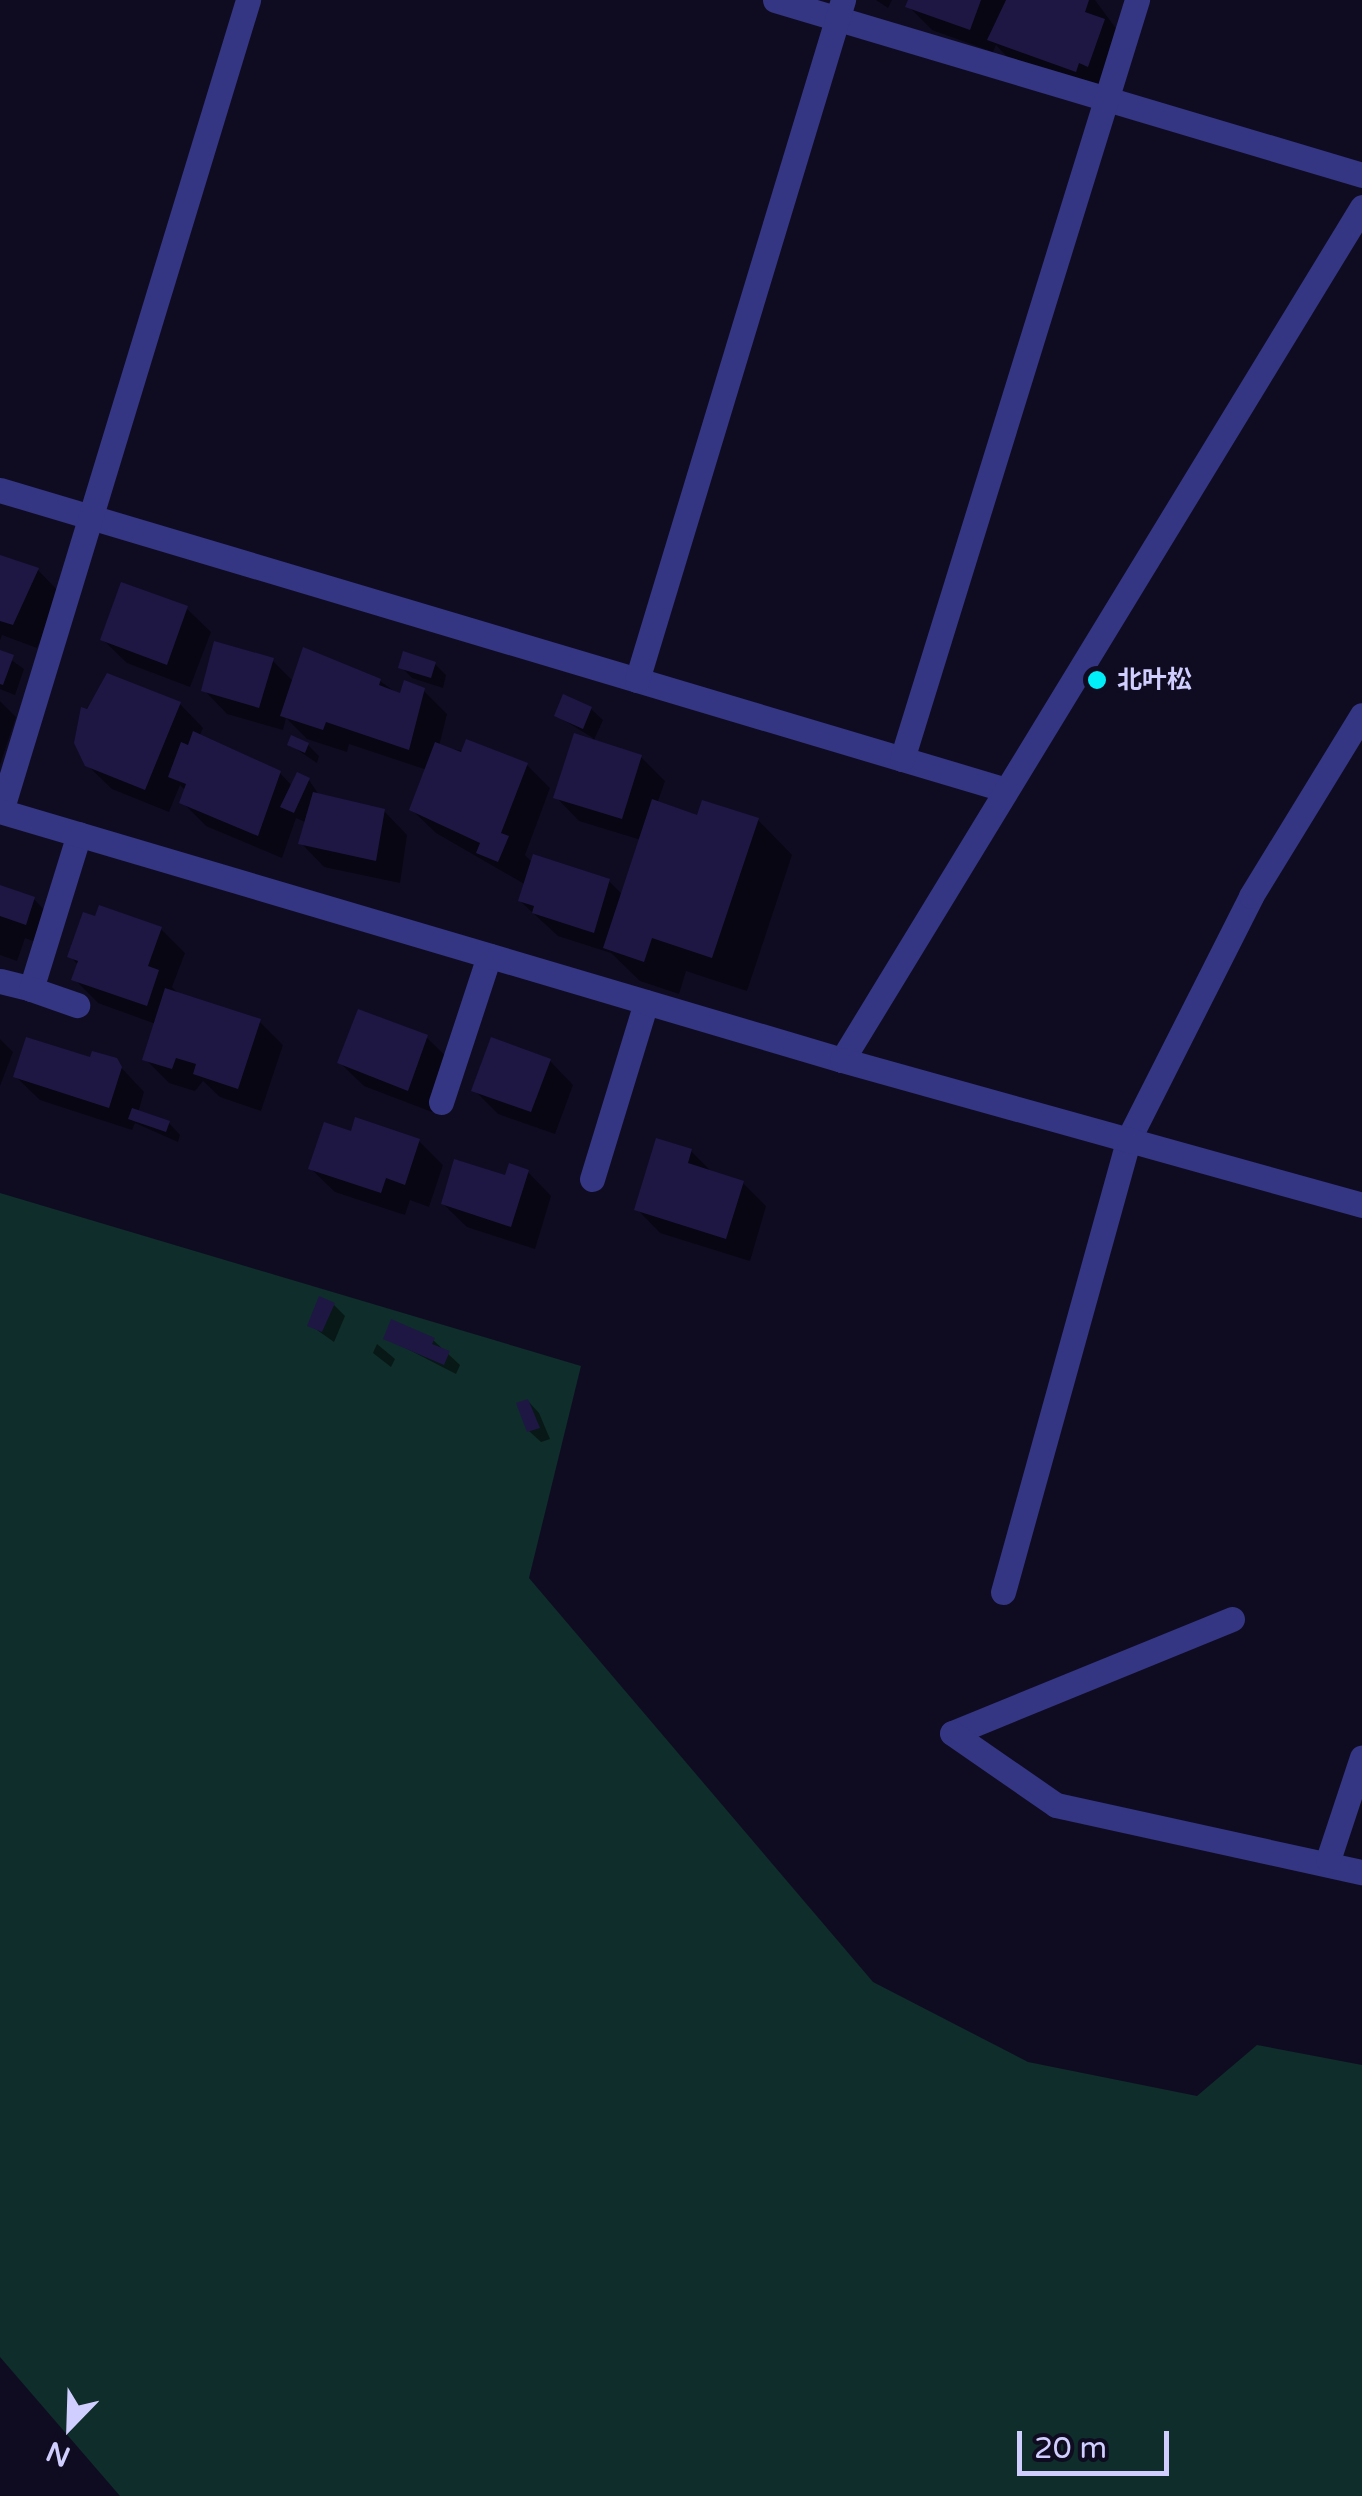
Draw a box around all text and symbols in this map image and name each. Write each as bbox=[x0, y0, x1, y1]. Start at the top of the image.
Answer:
place label: 北叶松 bbox=[1117, 665, 1192, 695]
marker: 北叶松 bbox=[1086, 669, 1108, 691]
north arrow bbox=[20, 2376, 120, 2476]
scale bar bbox=[1022, 2411, 1174, 2473]
text: 20 m bbox=[1034, 2430, 1107, 2467]
text: N bbox=[41, 2434, 75, 2474]

